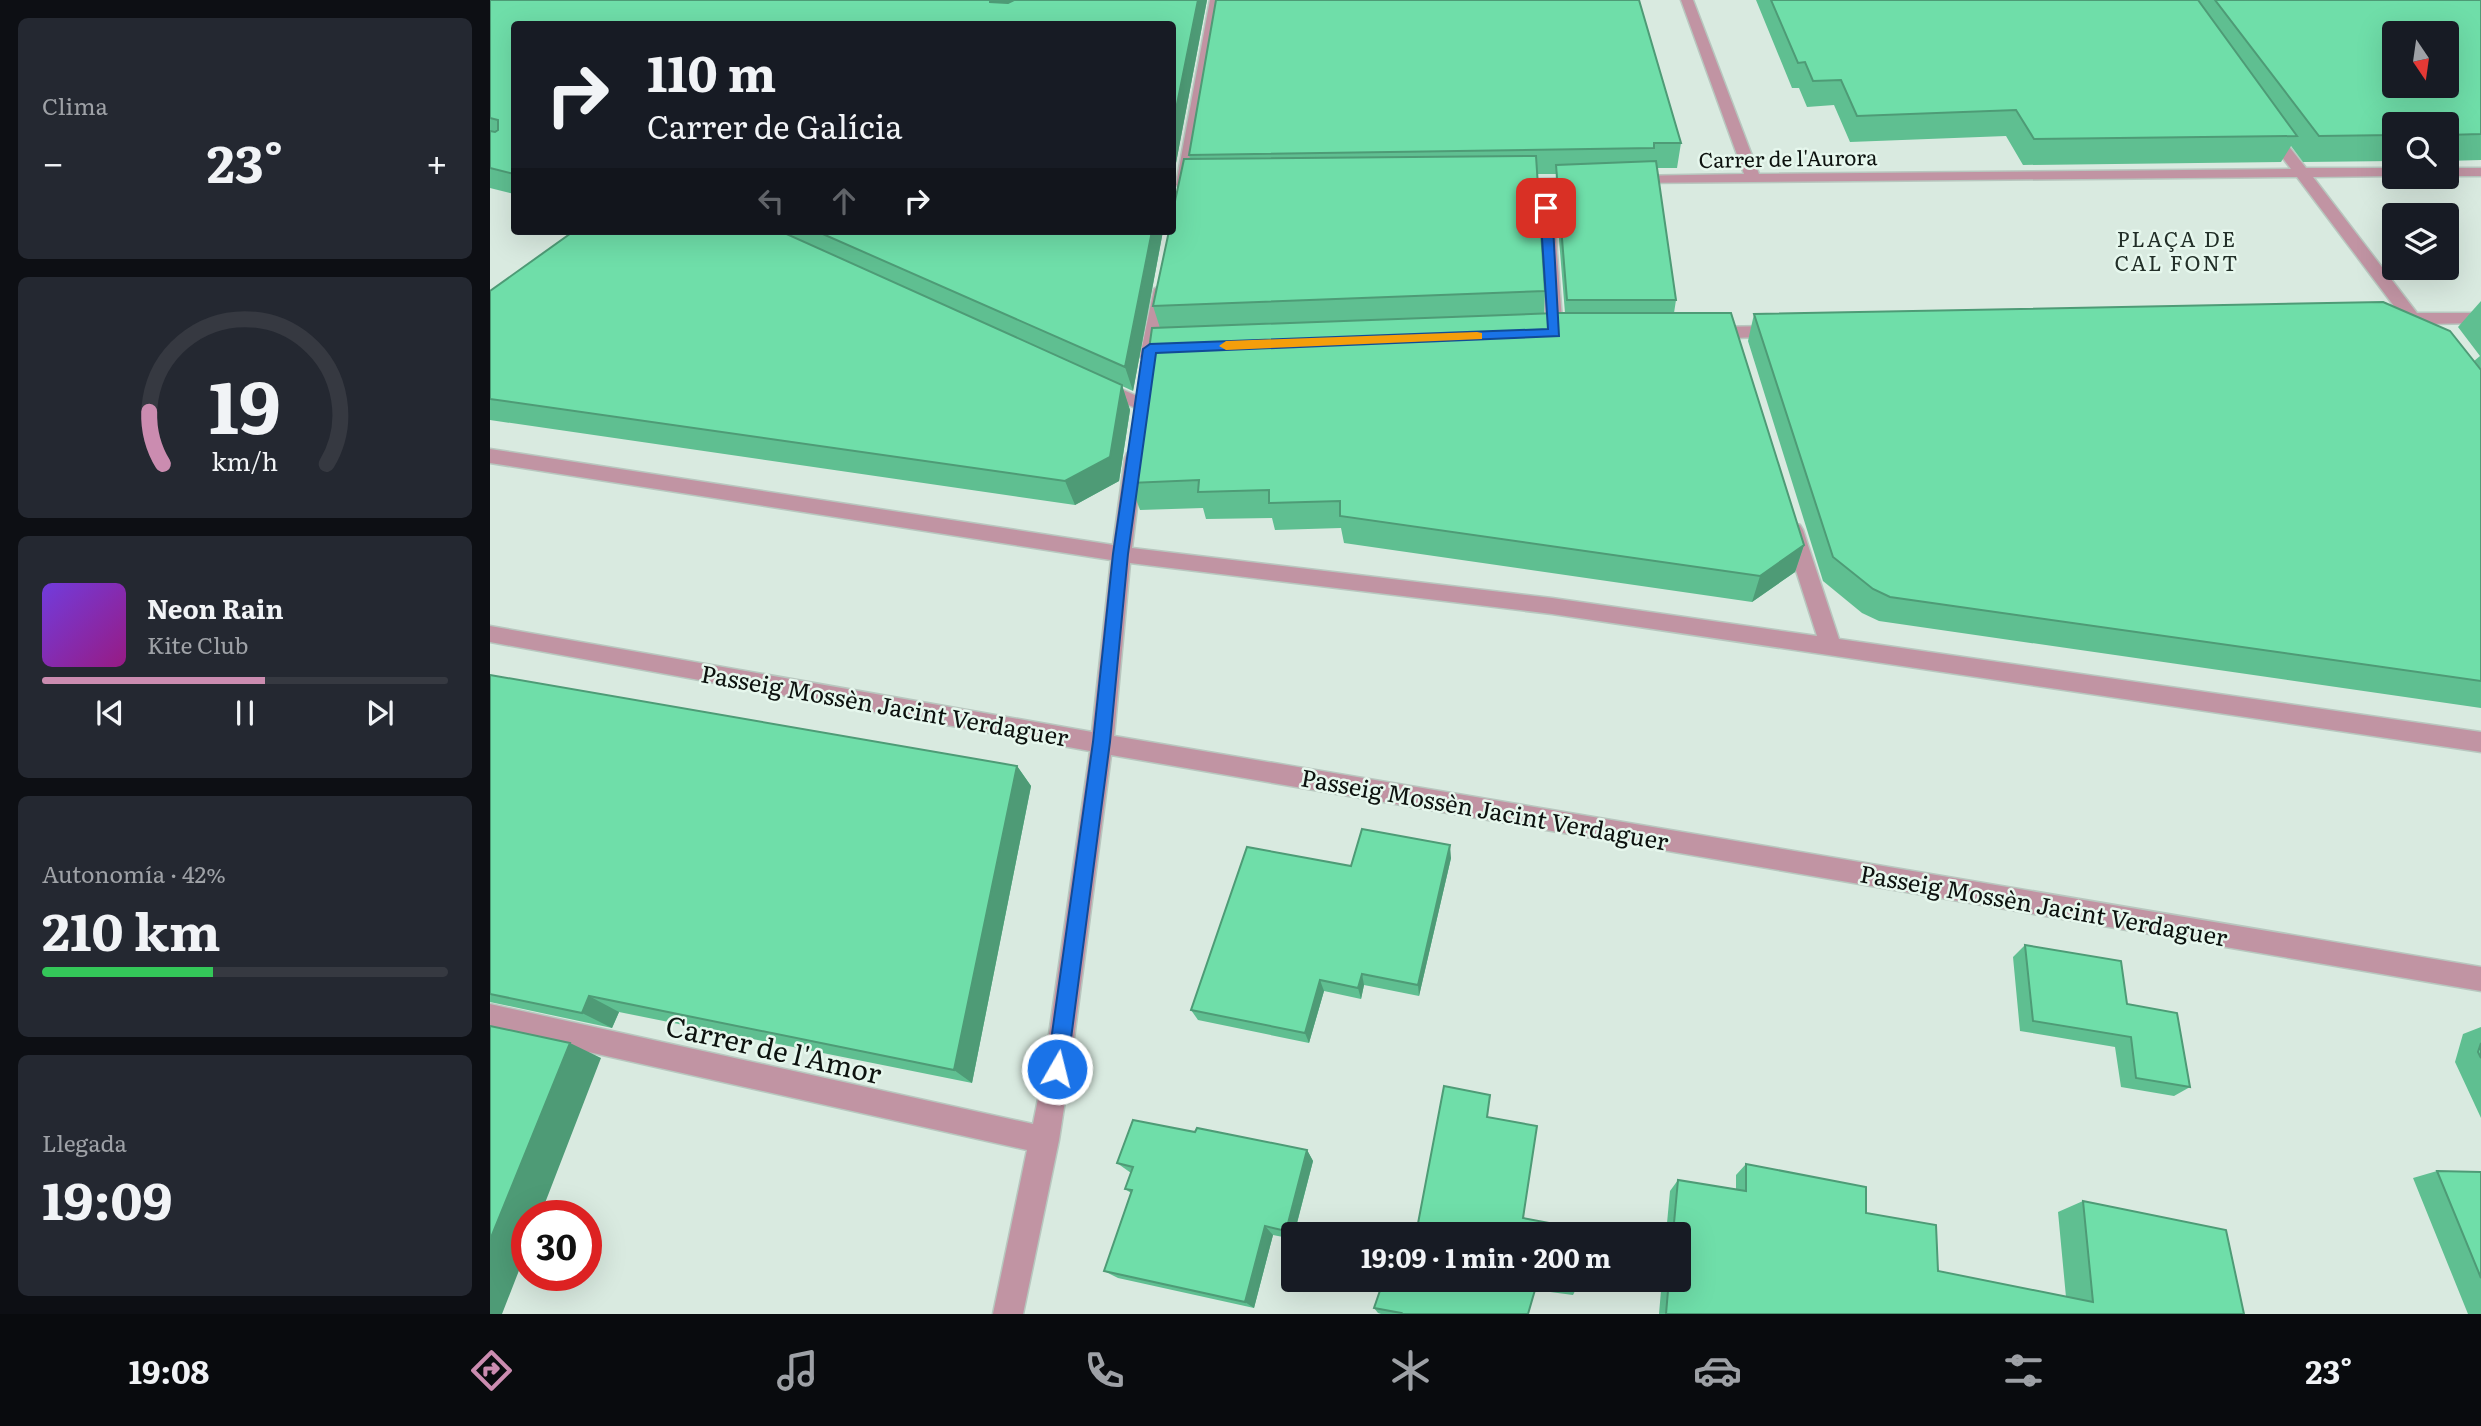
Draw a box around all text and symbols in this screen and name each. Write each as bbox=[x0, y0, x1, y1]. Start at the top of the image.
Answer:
north arrow bbox=[2382, 21, 2459, 98]
map controls bbox=[2382, 21, 2459, 280]
text: 110 m bbox=[647, 34, 776, 107]
icon: right bbox=[532, 49, 623, 140]
text: Clima bbox=[42, 88, 108, 122]
text: Carrer de Galícia bbox=[647, 101, 903, 149]
button: search bbox=[2382, 112, 2459, 189]
text: 23° bbox=[207, 122, 283, 199]
text: − bbox=[42, 132, 64, 189]
text: + bbox=[426, 132, 448, 189]
street label: Carrer de l'Aurora bbox=[1698, 140, 1878, 174]
pin bbox=[1516, 178, 1576, 238]
icon: left bbox=[752, 182, 790, 220]
icon: ahead bbox=[825, 182, 863, 220]
icon: right bbox=[898, 182, 936, 220]
icon: arrive bbox=[1527, 189, 1565, 227]
button: layers bbox=[2382, 203, 2459, 280]
district label: PLAÇA DE CAL FONT bbox=[2115, 222, 2239, 277]
text: 19 bbox=[209, 348, 281, 456]
text: km/h bbox=[212, 442, 278, 479]
text: Neon Rain bbox=[147, 588, 284, 627]
text: Kite Club bbox=[147, 627, 248, 661]
street label: Passeig Mossèn Jacint Verdaguer bbox=[698, 654, 1072, 754]
icon: previous bbox=[91, 694, 129, 732]
icon: pause bbox=[226, 694, 264, 732]
icon: next bbox=[361, 694, 399, 732]
street label: Passeig Mossèn Jacint Verdaguer bbox=[1298, 758, 1672, 858]
street label: Passeig Mossèn Jacint Verdaguer bbox=[1857, 854, 2231, 954]
text: Autonomía · 42% bbox=[42, 856, 226, 890]
text: 210 km bbox=[42, 890, 221, 967]
street label: Carrer de l'Amor bbox=[662, 1003, 887, 1093]
position arrow bbox=[1020, 1032, 1094, 1106]
text: Llegada bbox=[42, 1125, 127, 1159]
text: 19:09 bbox=[42, 1159, 173, 1236]
speed limit sign: 30 bbox=[511, 1200, 602, 1291]
text: 19:09 · 1 min · 200 m bbox=[1361, 1237, 1611, 1276]
text: 19:08 bbox=[129, 1346, 209, 1394]
icon: directions bbox=[467, 1346, 516, 1395]
icon: music bbox=[773, 1346, 822, 1395]
icon: phone bbox=[1080, 1346, 1129, 1395]
icon: climate bbox=[1386, 1346, 1435, 1395]
icon: car bbox=[1693, 1346, 1742, 1395]
icon: filters bbox=[1999, 1346, 2048, 1395]
text: 23° bbox=[2305, 1346, 2352, 1394]

